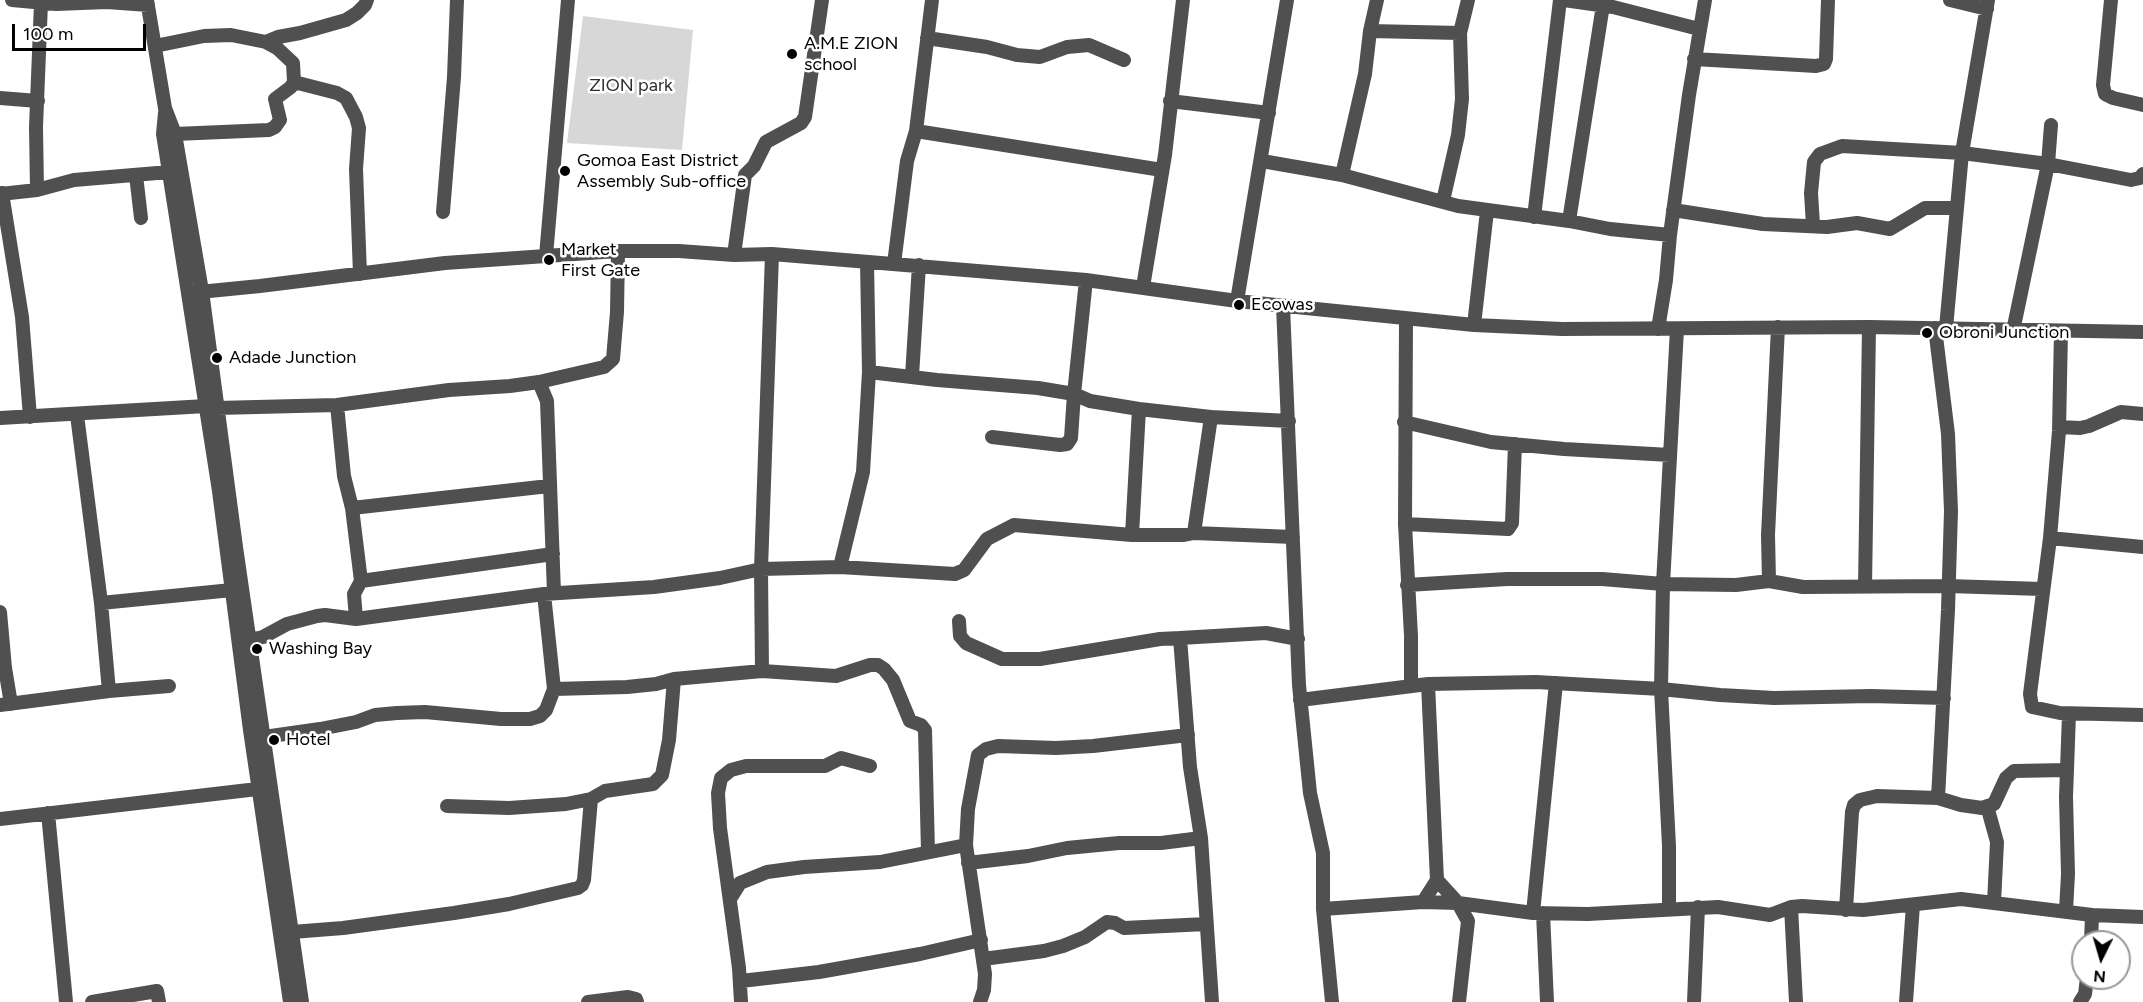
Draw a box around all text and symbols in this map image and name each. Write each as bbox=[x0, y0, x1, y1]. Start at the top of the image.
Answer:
scale bar bbox=[15, 12, 148, 50]
text: 100 m bbox=[23, 23, 73, 45]
place label: A.M.E ZION school bbox=[804, 33, 898, 76]
marker: A.M.E ZION school bbox=[785, 47, 799, 61]
park label: ZION park bbox=[589, 75, 673, 97]
place label: Gomoa East District Assembly Sub-office bbox=[577, 150, 746, 192]
marker: Gomoa East District Assembly Sub-office bbox=[558, 164, 572, 178]
place label: Market First Gate bbox=[561, 239, 640, 282]
marker: Market First Gate bbox=[542, 253, 556, 267]
place label: Ecowas bbox=[1251, 294, 1313, 316]
marker: Ecowas bbox=[1232, 298, 1246, 312]
place label: Obroni Junction bbox=[1939, 322, 2069, 344]
marker: Obroni Junction bbox=[1920, 326, 1934, 340]
place label: Adade Junction bbox=[229, 347, 356, 369]
marker: Adade Junction bbox=[210, 351, 224, 365]
place label: Washing Bay bbox=[269, 638, 372, 660]
marker: Washing Bay bbox=[250, 642, 264, 656]
place label: Hotel bbox=[286, 729, 331, 751]
marker: Hotel bbox=[267, 733, 281, 747]
north arrow bbox=[2071, 930, 2131, 990]
text: N bbox=[2093, 966, 2107, 986]

